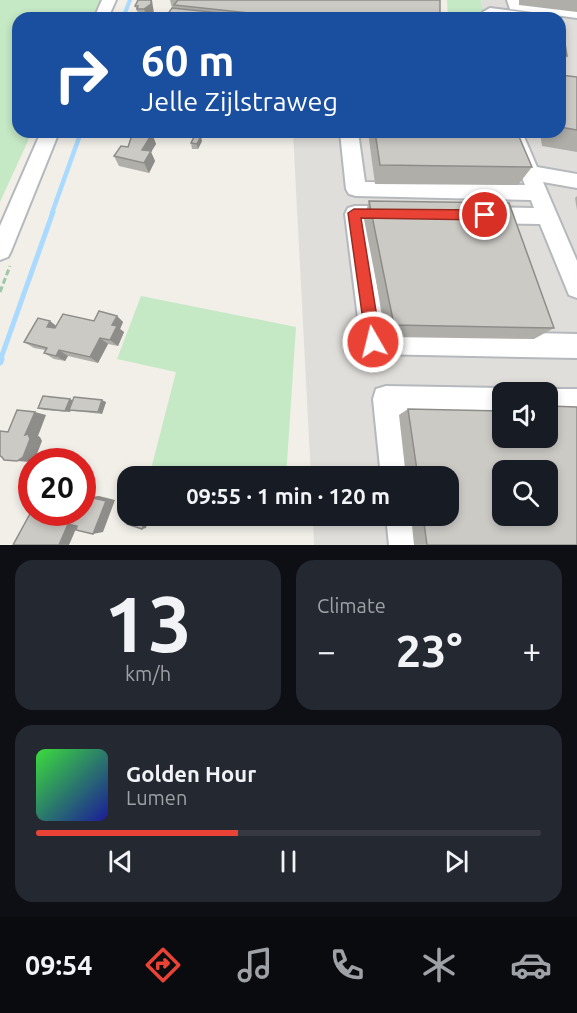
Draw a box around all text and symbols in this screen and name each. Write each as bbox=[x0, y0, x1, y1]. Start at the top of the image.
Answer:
icon: right bbox=[42, 36, 120, 114]
text: 60 m bbox=[141, 37, 235, 84]
text: Jelle Zijlstraweg bbox=[141, 86, 338, 116]
pin bbox=[459, 189, 510, 240]
icon: arrive bbox=[468, 198, 501, 231]
position arrow bbox=[341, 310, 405, 374]
map controls bbox=[492, 382, 558, 526]
button: sound bbox=[492, 382, 558, 448]
speed limit sign: 20 bbox=[18, 448, 96, 526]
button: search bbox=[492, 460, 558, 526]
text: 09:55 · 1 min · 120 m bbox=[186, 483, 390, 508]
text: 13 bbox=[104, 579, 192, 667]
text: Climate bbox=[317, 594, 386, 617]
text: 23° bbox=[396, 625, 462, 676]
text: − bbox=[317, 632, 336, 669]
text: + bbox=[522, 632, 541, 669]
text: km/h bbox=[125, 662, 171, 685]
text: Golden Hour bbox=[126, 761, 256, 786]
text: Lumen bbox=[126, 786, 187, 809]
icon: previous bbox=[104, 845, 137, 878]
icon: pause bbox=[272, 845, 305, 878]
icon: next bbox=[440, 845, 473, 878]
icon: directions bbox=[142, 944, 184, 986]
icon: music bbox=[234, 944, 276, 986]
icon: phone bbox=[326, 944, 368, 986]
icon: climate bbox=[418, 944, 460, 986]
icon: car bbox=[510, 944, 552, 986]
text: 09:54 bbox=[25, 950, 93, 980]

